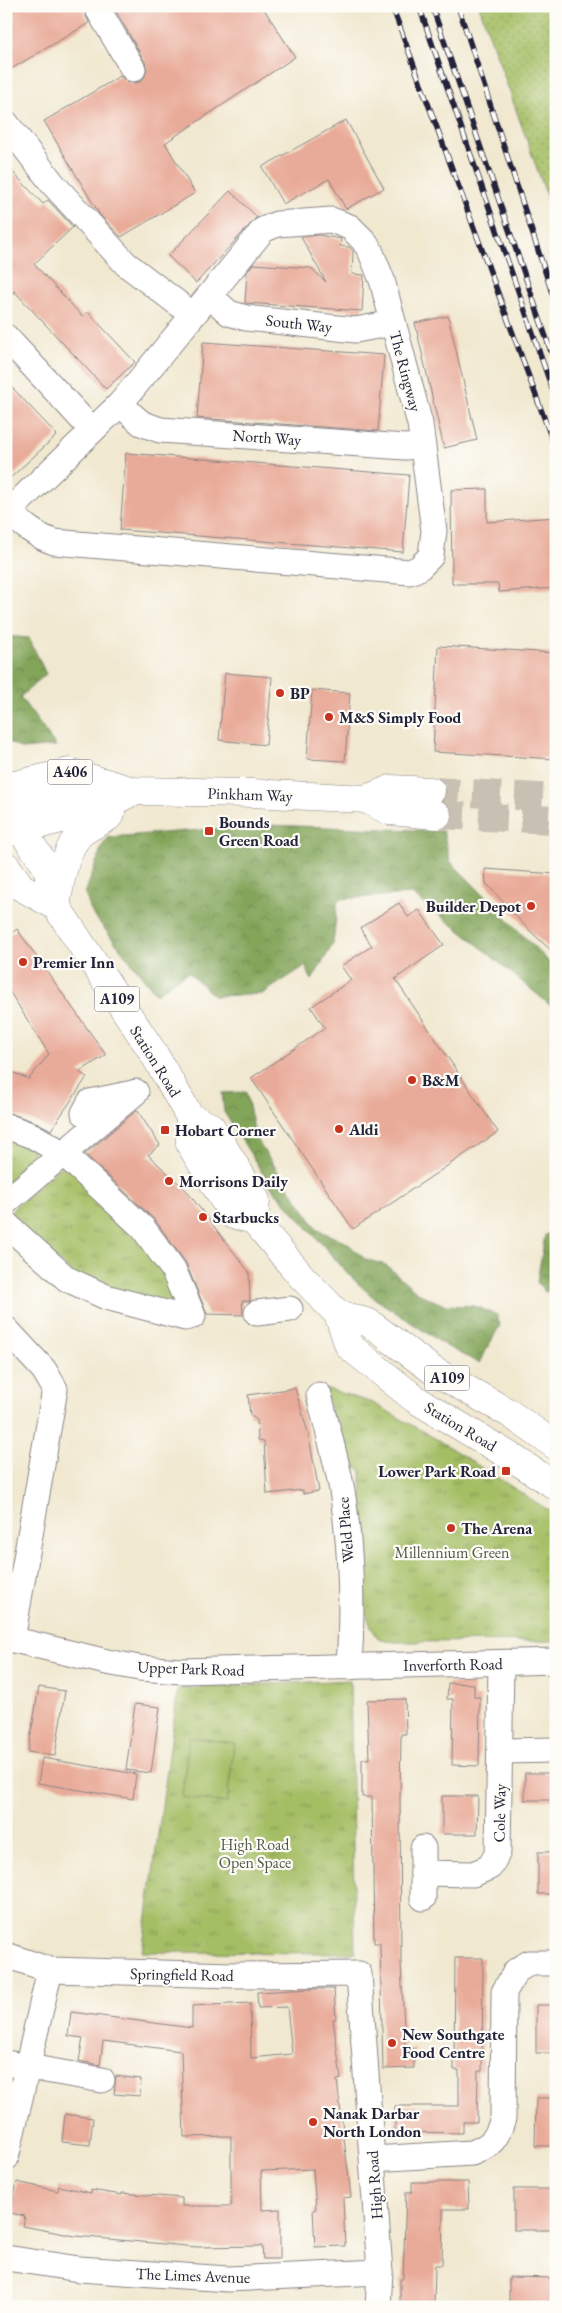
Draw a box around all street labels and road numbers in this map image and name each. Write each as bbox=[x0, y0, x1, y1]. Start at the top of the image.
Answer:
street label: South Way bbox=[265, 310, 334, 338]
street label: The Ringway bbox=[385, 328, 427, 415]
street label: North Way bbox=[232, 425, 303, 450]
road number: A406 bbox=[48, 760, 92, 784]
street label: Pinkham Way bbox=[207, 783, 294, 807]
road number: A109 bbox=[94, 986, 140, 1012]
street label: Station Road bbox=[125, 1021, 186, 1102]
road number: A109 bbox=[424, 1366, 470, 1390]
street label: Station Road bbox=[421, 1397, 502, 1457]
street label: Weld Place bbox=[332, 1496, 359, 1564]
street label: Inverforth Road bbox=[403, 1653, 504, 1676]
street label: Upper Park Road bbox=[137, 1656, 246, 1681]
street label: Cole Way bbox=[488, 1783, 511, 1842]
street label: Springfield Road bbox=[130, 1963, 235, 1986]
street label: High Road bbox=[362, 2149, 387, 2220]
street label: The Limes Avenue bbox=[135, 2263, 251, 2288]

